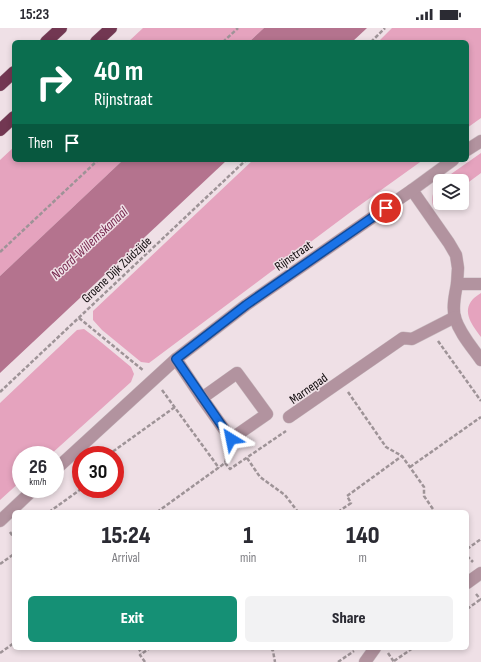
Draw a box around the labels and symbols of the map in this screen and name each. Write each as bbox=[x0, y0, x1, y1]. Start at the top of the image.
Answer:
pin bbox=[369, 191, 403, 225]
water label: Noord-Willemskanaal bbox=[47, 203, 132, 283]
street label: Groene Dijk Zuidzijde bbox=[78, 233, 155, 306]
street label: Rijnstraat bbox=[272, 237, 316, 275]
street label: Marnepad bbox=[286, 370, 331, 408]
position arrow bbox=[210, 418, 252, 460]
speed limit sign: 30 bbox=[72, 446, 124, 498]

